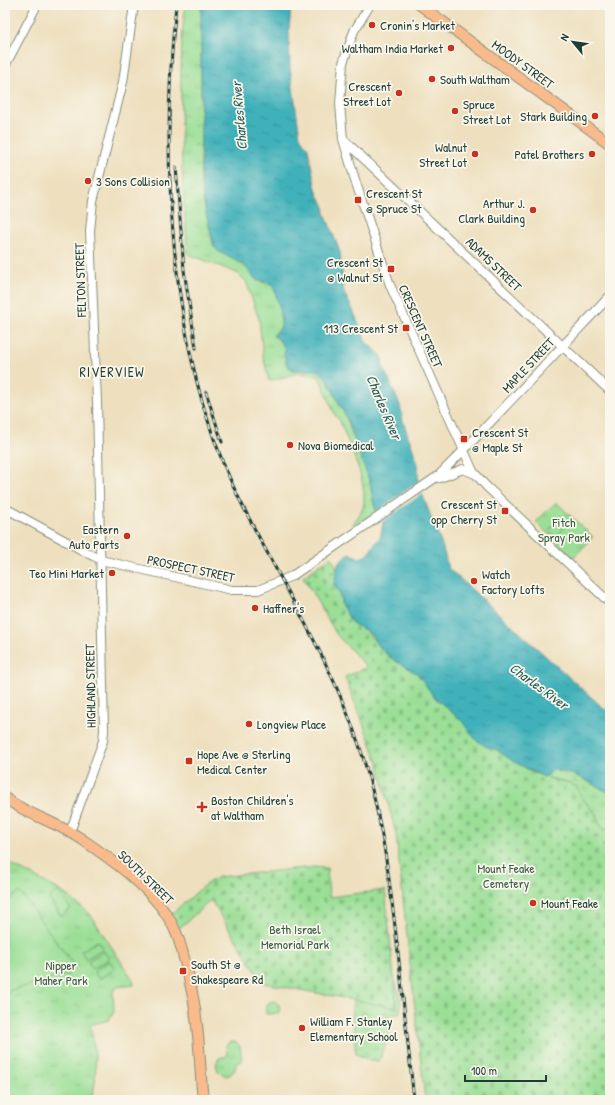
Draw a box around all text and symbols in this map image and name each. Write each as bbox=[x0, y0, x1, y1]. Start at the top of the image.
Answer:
place label: Cronin's Market bbox=[380, 16, 456, 34]
marker: Cronin's Market bbox=[367, 20, 377, 30]
north arrow bbox=[553, 22, 593, 62]
text: N bbox=[557, 31, 572, 43]
street label: MOODY STREET bbox=[488, 35, 558, 93]
place label: Waltham India Market bbox=[342, 39, 444, 57]
marker: Waltham India Market bbox=[446, 43, 456, 53]
place label: South Waltham bbox=[440, 70, 510, 88]
marker: South Waltham bbox=[427, 74, 437, 84]
place label: Crescent Street Lot bbox=[343, 77, 392, 110]
water label: Charles River bbox=[226, 80, 251, 151]
marker: Crescent Street Lot bbox=[394, 88, 404, 98]
place label: Spruce Street Lot bbox=[463, 95, 511, 128]
marker: Spruce Street Lot bbox=[450, 106, 460, 116]
place label: Stark Building bbox=[520, 107, 587, 125]
marker: Stark Building bbox=[590, 111, 600, 121]
place label: Walnut Street Lot bbox=[419, 138, 468, 171]
place label: Patel Brothers bbox=[515, 145, 584, 163]
marker: Walnut Street Lot bbox=[470, 149, 480, 159]
marker: Patel Brothers bbox=[587, 149, 597, 159]
place label: 3 Sons Collision bbox=[96, 172, 170, 190]
marker: 3 Sons Collision bbox=[83, 176, 93, 186]
place label: Crescent St @ Spruce St bbox=[366, 184, 423, 217]
place label: Arthur J. Clark Building bbox=[458, 194, 525, 227]
marker: Crescent St @ Spruce St bbox=[353, 195, 363, 205]
marker: Arthur J. Clark Building bbox=[528, 205, 538, 215]
street label: ADAMS STREET bbox=[462, 233, 526, 296]
street label: FELTON STREET bbox=[70, 242, 90, 318]
place label: Crescent St @ Walnut St bbox=[327, 253, 384, 286]
marker: Crescent St @ Walnut St bbox=[386, 264, 396, 274]
street label: CRESCENT STREET bbox=[395, 282, 448, 371]
place label: 113 Crescent St bbox=[323, 319, 399, 337]
marker: 113 Crescent St bbox=[401, 323, 411, 333]
street label: MAPLE STREET bbox=[498, 333, 559, 397]
district label: RIVERVIEW bbox=[79, 362, 145, 381]
water label: Charles River bbox=[362, 372, 407, 443]
place label: Crescent St @ Maple St bbox=[472, 423, 529, 456]
marker: Crescent St @ Maple St bbox=[459, 434, 469, 444]
place label: Nova Biomedical bbox=[298, 436, 374, 454]
marker: Nova Biomedical bbox=[285, 440, 295, 450]
place label: Crescent St opp Cherry St bbox=[431, 495, 498, 528]
marker: Crescent St opp Cherry St bbox=[500, 506, 510, 516]
park label: Fitch Spray Park bbox=[538, 513, 591, 546]
place label: Eastern Auto Parts bbox=[69, 520, 119, 553]
marker: Eastern Auto Parts bbox=[122, 531, 132, 541]
street label: PROSPECT STREET bbox=[146, 550, 237, 586]
place label: Teo Mini Market bbox=[29, 564, 105, 582]
place label: Watch Factory Lofts bbox=[481, 565, 544, 598]
marker: Teo Mini Market bbox=[107, 568, 117, 578]
marker: Watch Factory Lofts bbox=[469, 576, 479, 586]
place label: Haffner's bbox=[263, 599, 304, 617]
marker: Haffner's bbox=[250, 603, 260, 613]
street label: HIGHLAND STREET bbox=[80, 643, 100, 728]
water label: Charles River bbox=[506, 658, 574, 714]
place label: Longview Place bbox=[257, 715, 326, 733]
marker: Longview Place bbox=[244, 719, 254, 729]
place label: Hope Ave @ Sterling Medical Center bbox=[197, 745, 291, 778]
marker: Hope Ave @ Sterling Medical Center bbox=[184, 756, 194, 766]
place label: Boston Children's at Waltham bbox=[211, 791, 294, 824]
marker: Boston Children's at Waltham bbox=[196, 801, 208, 813]
street label: SOUTH STREET bbox=[114, 846, 178, 909]
park label: Mount Feake Cemetery bbox=[477, 859, 535, 892]
place label: Mount Feake bbox=[541, 894, 598, 912]
marker: Mount Feake bbox=[528, 898, 538, 908]
park label: Beth Israel Memorial Park bbox=[261, 920, 330, 953]
place label: South St @ Shakespeare Rd bbox=[191, 955, 263, 988]
park label: Nipper Maher Park bbox=[34, 956, 88, 989]
marker: South St @ Shakespeare Rd bbox=[178, 966, 188, 976]
place label: William F. Stanley Elementary School bbox=[310, 1012, 398, 1045]
marker: William F. Stanley Elementary School bbox=[297, 1023, 307, 1033]
scale bar bbox=[465, 1057, 546, 1083]
text: 100 m bbox=[471, 1062, 497, 1079]

